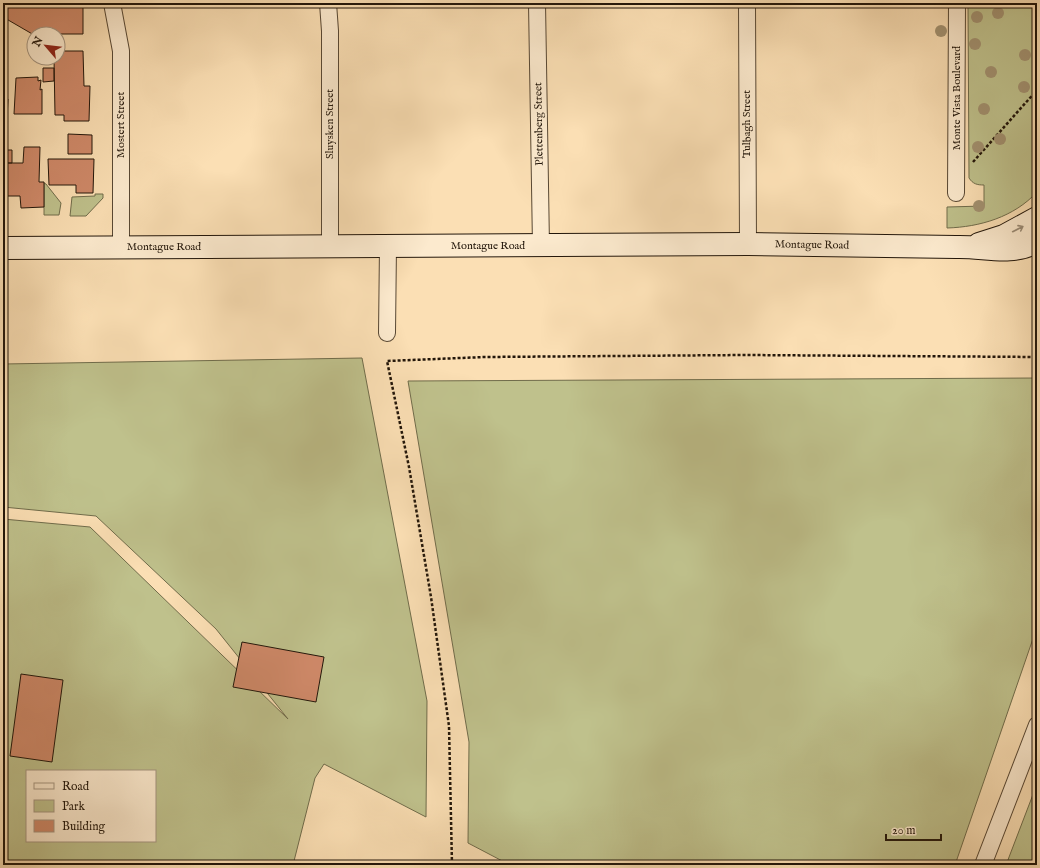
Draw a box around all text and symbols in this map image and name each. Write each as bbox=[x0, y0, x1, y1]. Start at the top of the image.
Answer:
north arrow bbox=[26, 26, 66, 66]
text: N bbox=[29, 34, 47, 50]
street label: Monte Vista Boulevard bbox=[950, 46, 964, 150]
street label: Plettenberg Street bbox=[531, 82, 547, 166]
street label: Sluysken Street bbox=[323, 89, 337, 159]
street label: Tulbagh Street bbox=[740, 90, 754, 158]
street label: Mostert Street bbox=[114, 92, 128, 158]
one-way arrow bbox=[1012, 225, 1024, 232]
street label: Montague Road bbox=[775, 237, 849, 253]
street label: Montague Road bbox=[451, 239, 525, 253]
street label: Montague Road bbox=[127, 240, 201, 254]
legend bbox=[26, 770, 156, 842]
text: Road bbox=[62, 779, 90, 794]
text: Park bbox=[62, 799, 85, 814]
scale bar bbox=[886, 816, 941, 842]
text: Building bbox=[62, 819, 106, 834]
text: 20 m bbox=[892, 823, 915, 838]

